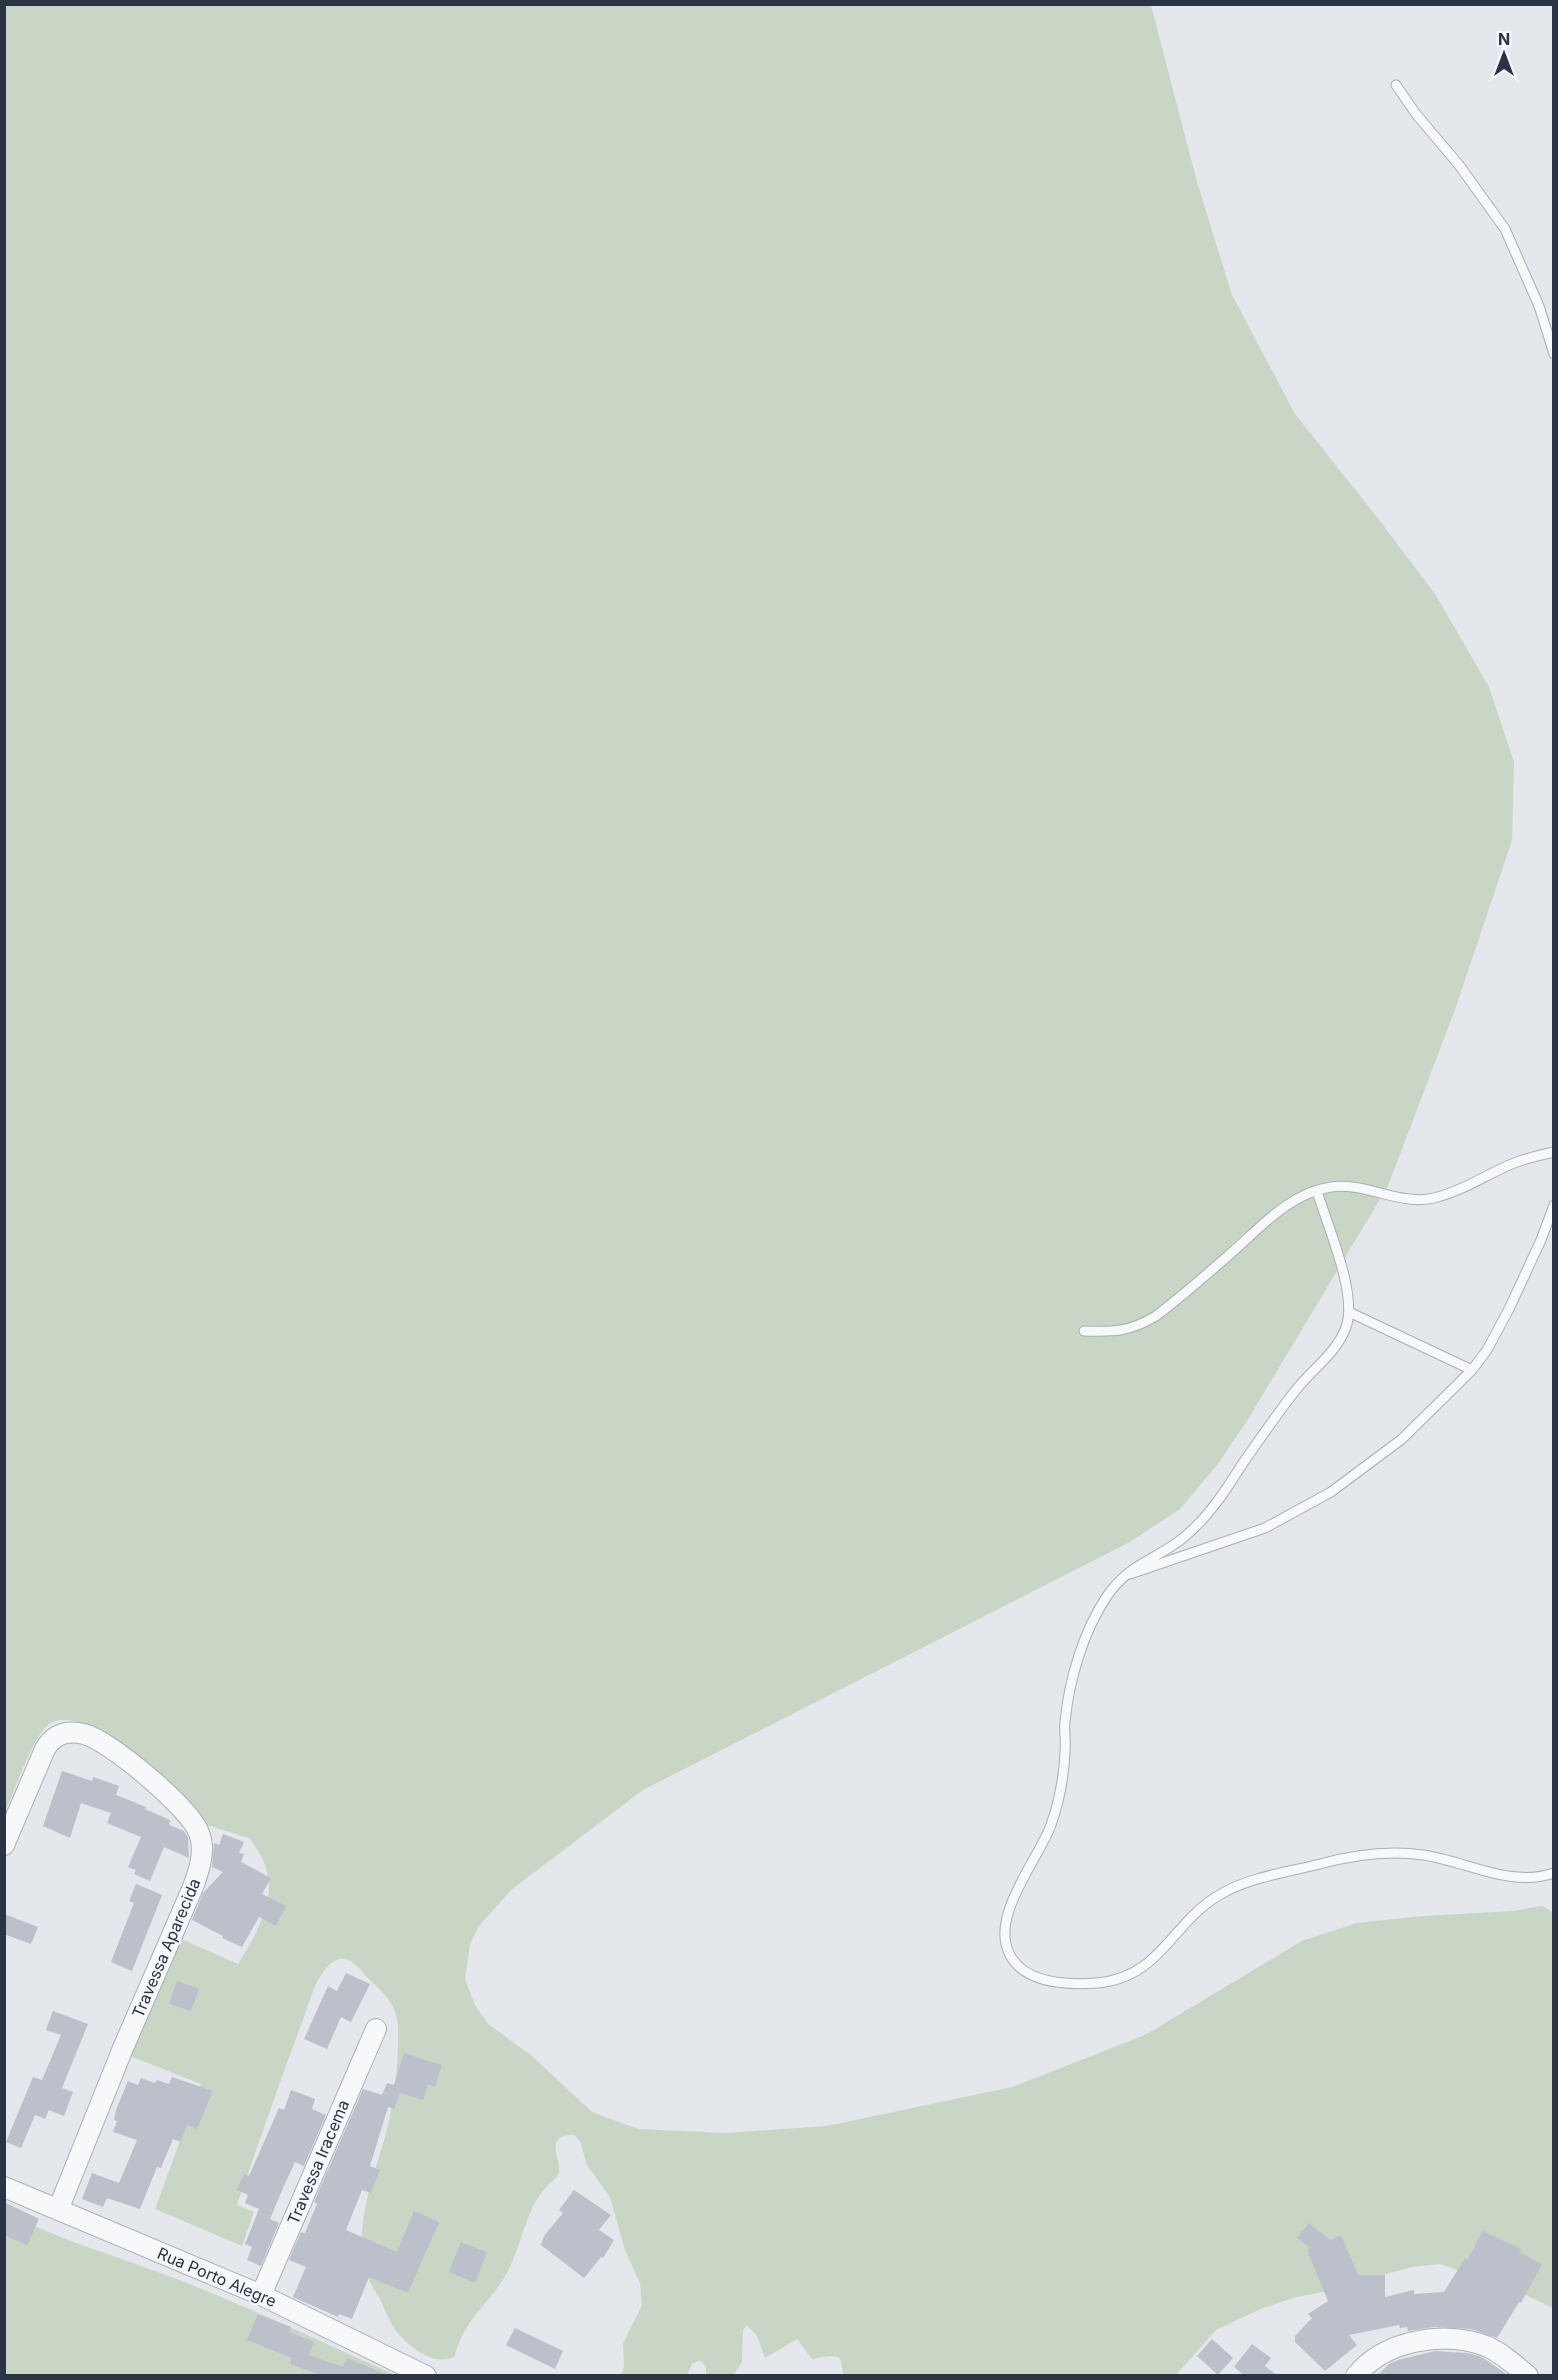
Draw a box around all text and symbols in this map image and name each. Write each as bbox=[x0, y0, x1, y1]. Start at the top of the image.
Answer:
north arrow bbox=[1474, 24, 1534, 84]
text: N bbox=[1498, 29, 1510, 49]
street label: Travessa Aparecida bbox=[128, 1875, 204, 2021]
street label: Travessa Iracema bbox=[283, 2097, 353, 2227]
street label: Rua Porto Alegre bbox=[154, 2243, 280, 2311]

